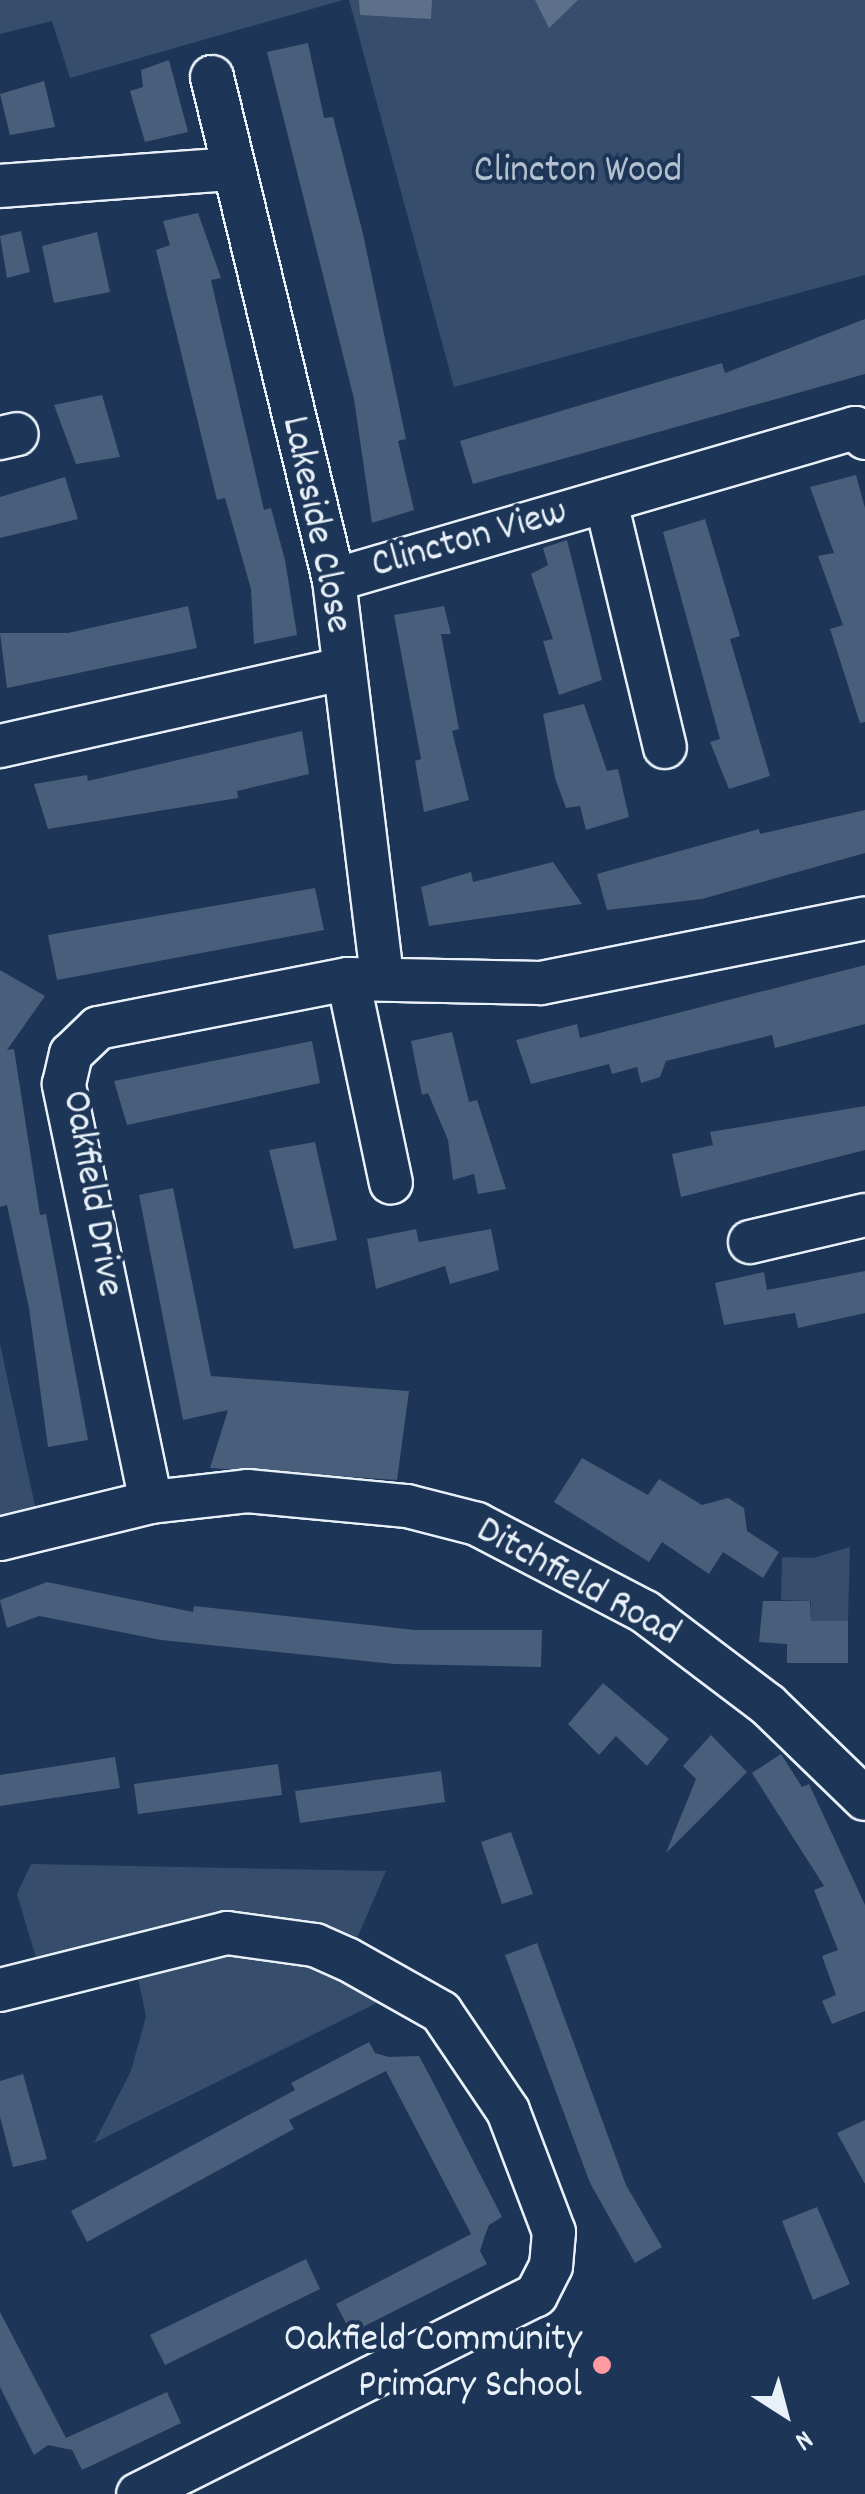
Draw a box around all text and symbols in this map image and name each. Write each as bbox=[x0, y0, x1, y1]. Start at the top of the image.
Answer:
park label: Clincton Wood bbox=[474, 149, 682, 197]
street label: Lakeside Close bbox=[268, 412, 360, 638]
street label: Clincton View bbox=[367, 490, 573, 592]
street label: Oakfield Drive bbox=[48, 1087, 132, 1301]
street label: Ditchfield Road bbox=[467, 1508, 687, 1660]
place label: Oakfield Community Primary School bbox=[284, 2318, 582, 2412]
marker: Oakfield Community Primary School bbox=[591, 2354, 613, 2376]
north arrow bbox=[735, 2364, 835, 2464]
text: N bbox=[785, 2418, 820, 2459]

